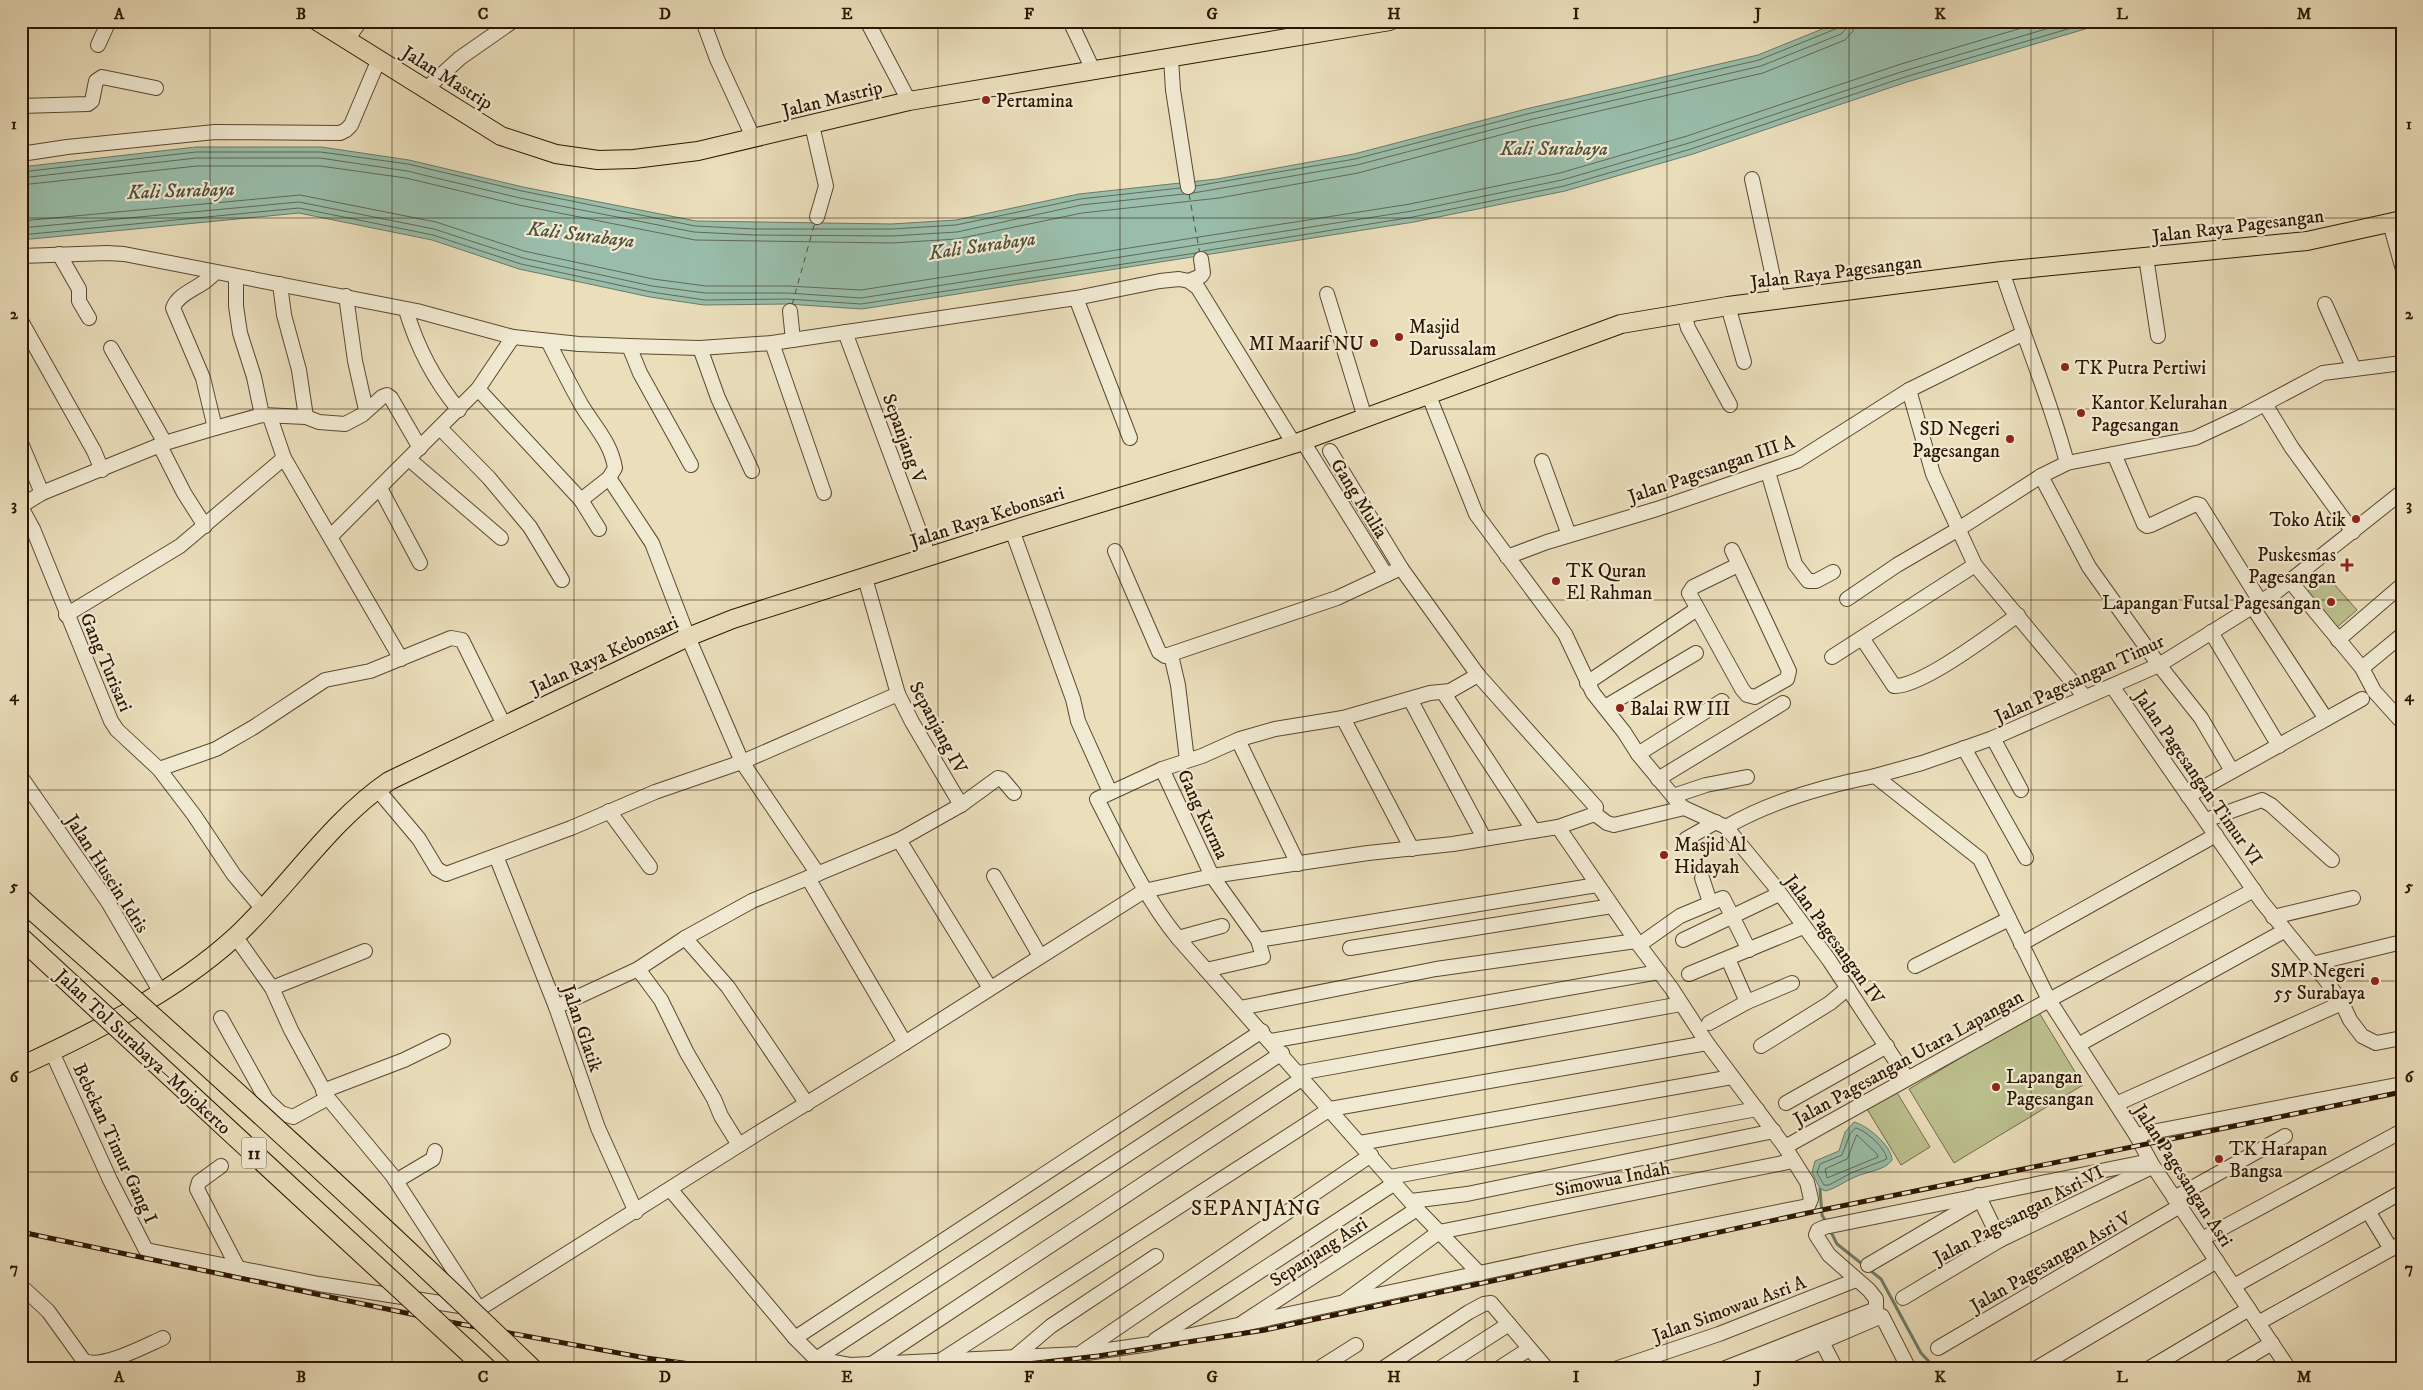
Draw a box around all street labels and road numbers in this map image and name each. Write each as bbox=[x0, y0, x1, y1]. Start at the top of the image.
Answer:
street label: Jalan Mastrip bbox=[396, 40, 497, 115]
street label: Jalan Mastrip bbox=[778, 76, 885, 123]
street label: Jalan Raya Pagesangan bbox=[2149, 205, 2325, 249]
street label: Jalan Raya Pagesangan bbox=[1747, 251, 1923, 295]
street label: Sepanjang V bbox=[877, 391, 931, 487]
street label: Jalan Pagesangan III A bbox=[1623, 430, 1799, 509]
street label: Gang Mulia bbox=[1325, 455, 1392, 543]
street label: Jalan Raya Kebonsari bbox=[906, 482, 1067, 554]
street label: Gang Turisari bbox=[74, 610, 137, 716]
street label: Jalan Raya Kebonsari bbox=[525, 611, 682, 700]
street label: Jalan Pagesangan Timur bbox=[1989, 630, 2168, 730]
street label: Sepanjang IV bbox=[904, 678, 972, 779]
street label: Jalan Pagesangan Timur VI bbox=[2127, 684, 2267, 870]
street label: Gang Kurma bbox=[1172, 766, 1233, 863]
street label: Jalan Husein Idris bbox=[59, 809, 154, 937]
street label: Jalan Pagesangan IV bbox=[1778, 869, 1889, 1010]
street label: Jalan Tol Surabaya–Mojokerto bbox=[49, 963, 236, 1140]
street label: Jalan Glatik bbox=[555, 980, 607, 1076]
street label: Jalan Pagesangan Utara Lapangan bbox=[1788, 985, 2028, 1132]
street label: Bebekan Timur Gang I bbox=[67, 1060, 162, 1228]
street label: Jalan Pagesangan Asri bbox=[2127, 1099, 2237, 1251]
road number: 11 bbox=[242, 1138, 266, 1168]
street label: Simowua Indah bbox=[1553, 1157, 1672, 1202]
street label: Jalan Pagesangan Asri VI bbox=[1929, 1160, 2107, 1268]
street label: Jalan Pagesangan Asri V bbox=[1966, 1206, 2134, 1316]
street label: Sepanjang Asri bbox=[1266, 1212, 1372, 1292]
street label: Jalan Simowau Asri A bbox=[1648, 1271, 1810, 1348]

